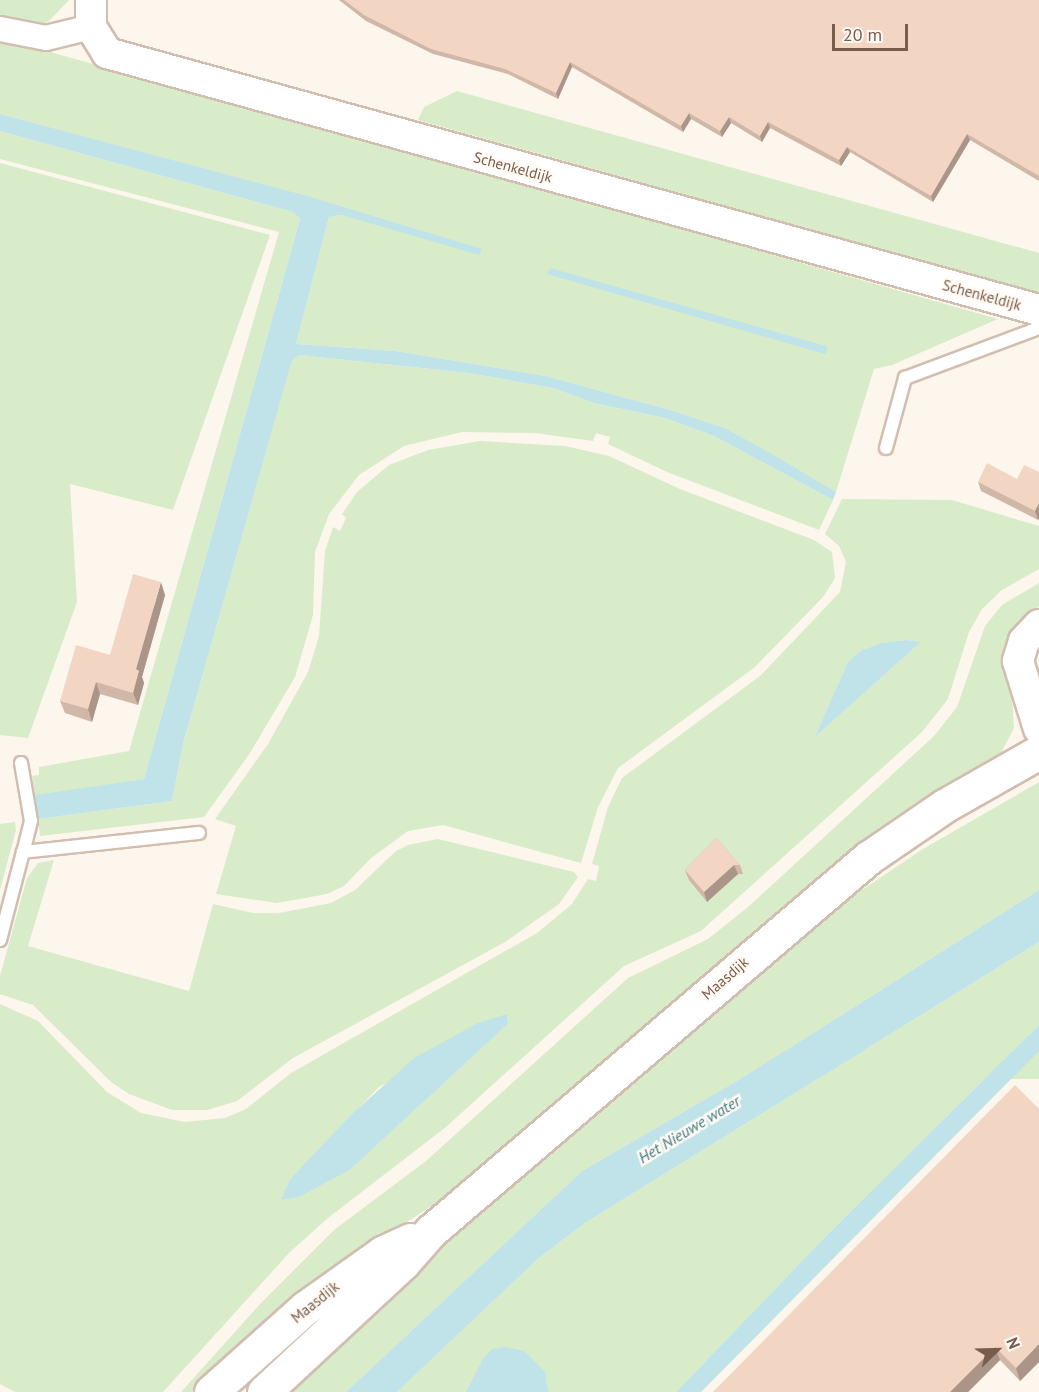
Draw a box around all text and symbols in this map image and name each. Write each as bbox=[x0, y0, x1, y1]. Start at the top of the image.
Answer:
scale bar bbox=[835, 12, 912, 50]
text: 20 m bbox=[843, 23, 882, 46]
street label: Schenkeldijk bbox=[472, 148, 554, 186]
street label: Schenkeldijk bbox=[941, 276, 1023, 314]
street label: Maasdijk bbox=[698, 953, 752, 1003]
water label: Het Nieuwe water bbox=[634, 1091, 744, 1167]
street label: Maasdijk bbox=[287, 1277, 343, 1327]
north arrow bbox=[967, 1320, 1027, 1380]
text: N bbox=[1002, 1334, 1025, 1352]

